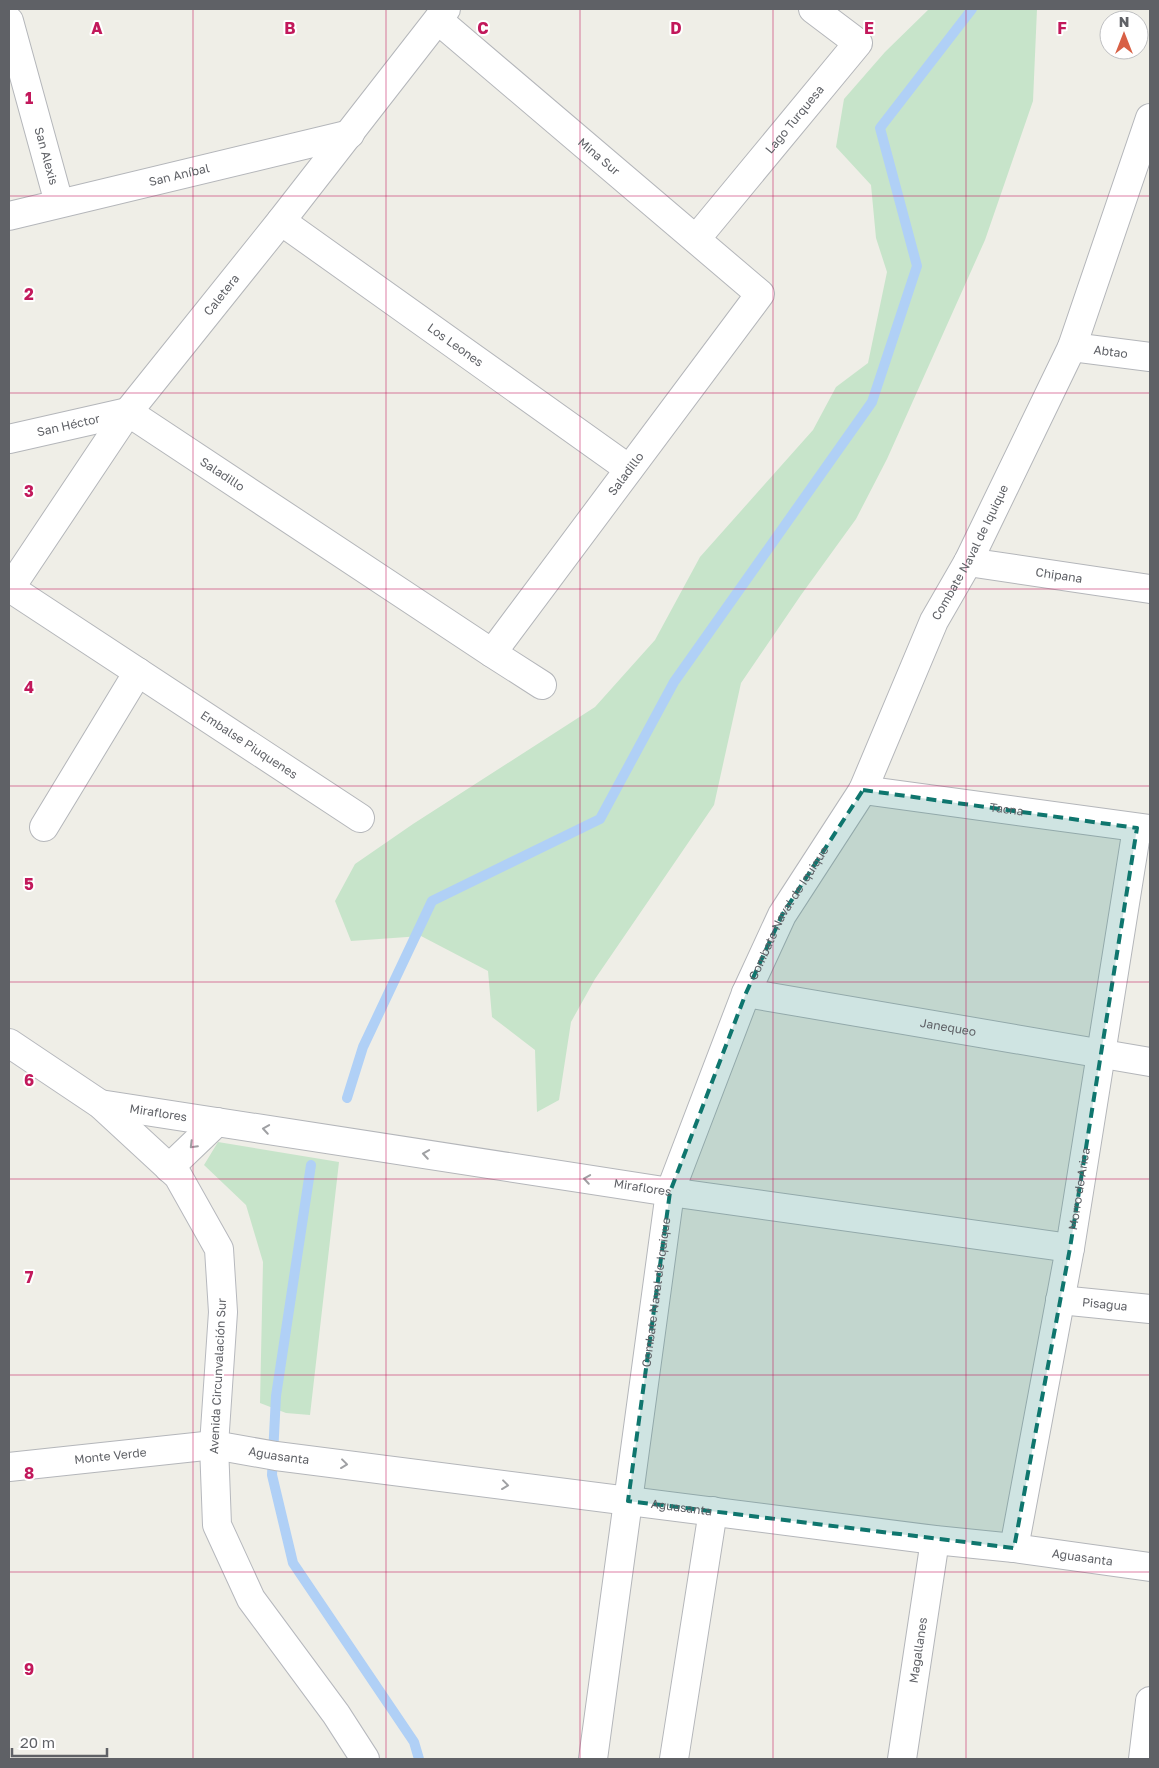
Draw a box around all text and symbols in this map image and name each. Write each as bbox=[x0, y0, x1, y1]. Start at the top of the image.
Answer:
north arrow bbox=[1099, 10, 1149, 60]
text: N bbox=[1119, 13, 1129, 30]
text: A bbox=[91, 18, 103, 38]
text: B bbox=[284, 18, 296, 38]
text: C bbox=[477, 18, 489, 38]
text: D bbox=[670, 18, 682, 38]
text: E bbox=[864, 18, 874, 38]
text: F bbox=[1057, 18, 1067, 38]
street label: Lago Turquesa bbox=[762, 82, 827, 156]
text: 1 bbox=[25, 88, 33, 108]
street label: San Alexis bbox=[31, 125, 62, 186]
street label: Mina Sur bbox=[575, 134, 623, 179]
street label: San Aníbal bbox=[147, 160, 211, 189]
street label: Caletera bbox=[200, 271, 242, 318]
text: 2 bbox=[24, 284, 34, 304]
street label: Los Leones bbox=[425, 320, 486, 370]
street label: Abtao bbox=[1093, 342, 1129, 361]
street label: San Héctor bbox=[35, 411, 102, 439]
street label: Saladillo bbox=[604, 449, 647, 498]
street label: Saladillo bbox=[197, 454, 248, 494]
text: 3 bbox=[24, 481, 34, 501]
street label: Combate Naval de Iquique bbox=[928, 482, 1011, 623]
street label: Chipana bbox=[1035, 564, 1083, 586]
text: 4 bbox=[24, 677, 34, 697]
street label: Embalse Piuquenes bbox=[198, 707, 301, 782]
street label: Tacna bbox=[989, 799, 1025, 819]
street label: Combate Naval de Iquique bbox=[745, 843, 832, 982]
text: 5 bbox=[24, 874, 34, 894]
street label: Janequeo bbox=[919, 1015, 977, 1039]
text: 6 bbox=[24, 1070, 34, 1090]
street label: Miraflores bbox=[129, 1101, 188, 1124]
one-way arrow bbox=[262, 1124, 270, 1135]
one-way arrow bbox=[190, 1139, 199, 1148]
street label: Morro de Arica bbox=[1065, 1146, 1093, 1231]
one-way arrow bbox=[422, 1149, 430, 1160]
one-way arrow bbox=[583, 1174, 591, 1185]
street label: Miraflores bbox=[613, 1175, 673, 1199]
street label: Combate Naval de Iquique bbox=[638, 1216, 673, 1368]
text: 7 bbox=[25, 1267, 34, 1287]
street label: Pisagua bbox=[1081, 1294, 1128, 1314]
street label: Avenida Circunvalación Sur bbox=[206, 1297, 229, 1454]
street label: Aguasanta bbox=[247, 1443, 310, 1467]
street label: Monte Verde bbox=[73, 1444, 147, 1467]
one-way arrow bbox=[340, 1458, 348, 1469]
text: 8 bbox=[24, 1463, 34, 1483]
one-way arrow bbox=[501, 1479, 509, 1490]
street label: Aguasanta bbox=[650, 1496, 713, 1519]
street label: Aguasanta bbox=[1051, 1545, 1114, 1569]
street label: Magallanes bbox=[906, 1616, 930, 1684]
text: 9 bbox=[24, 1659, 34, 1679]
scale bar bbox=[12, 1726, 108, 1758]
text: 20 m bbox=[20, 1733, 55, 1751]

